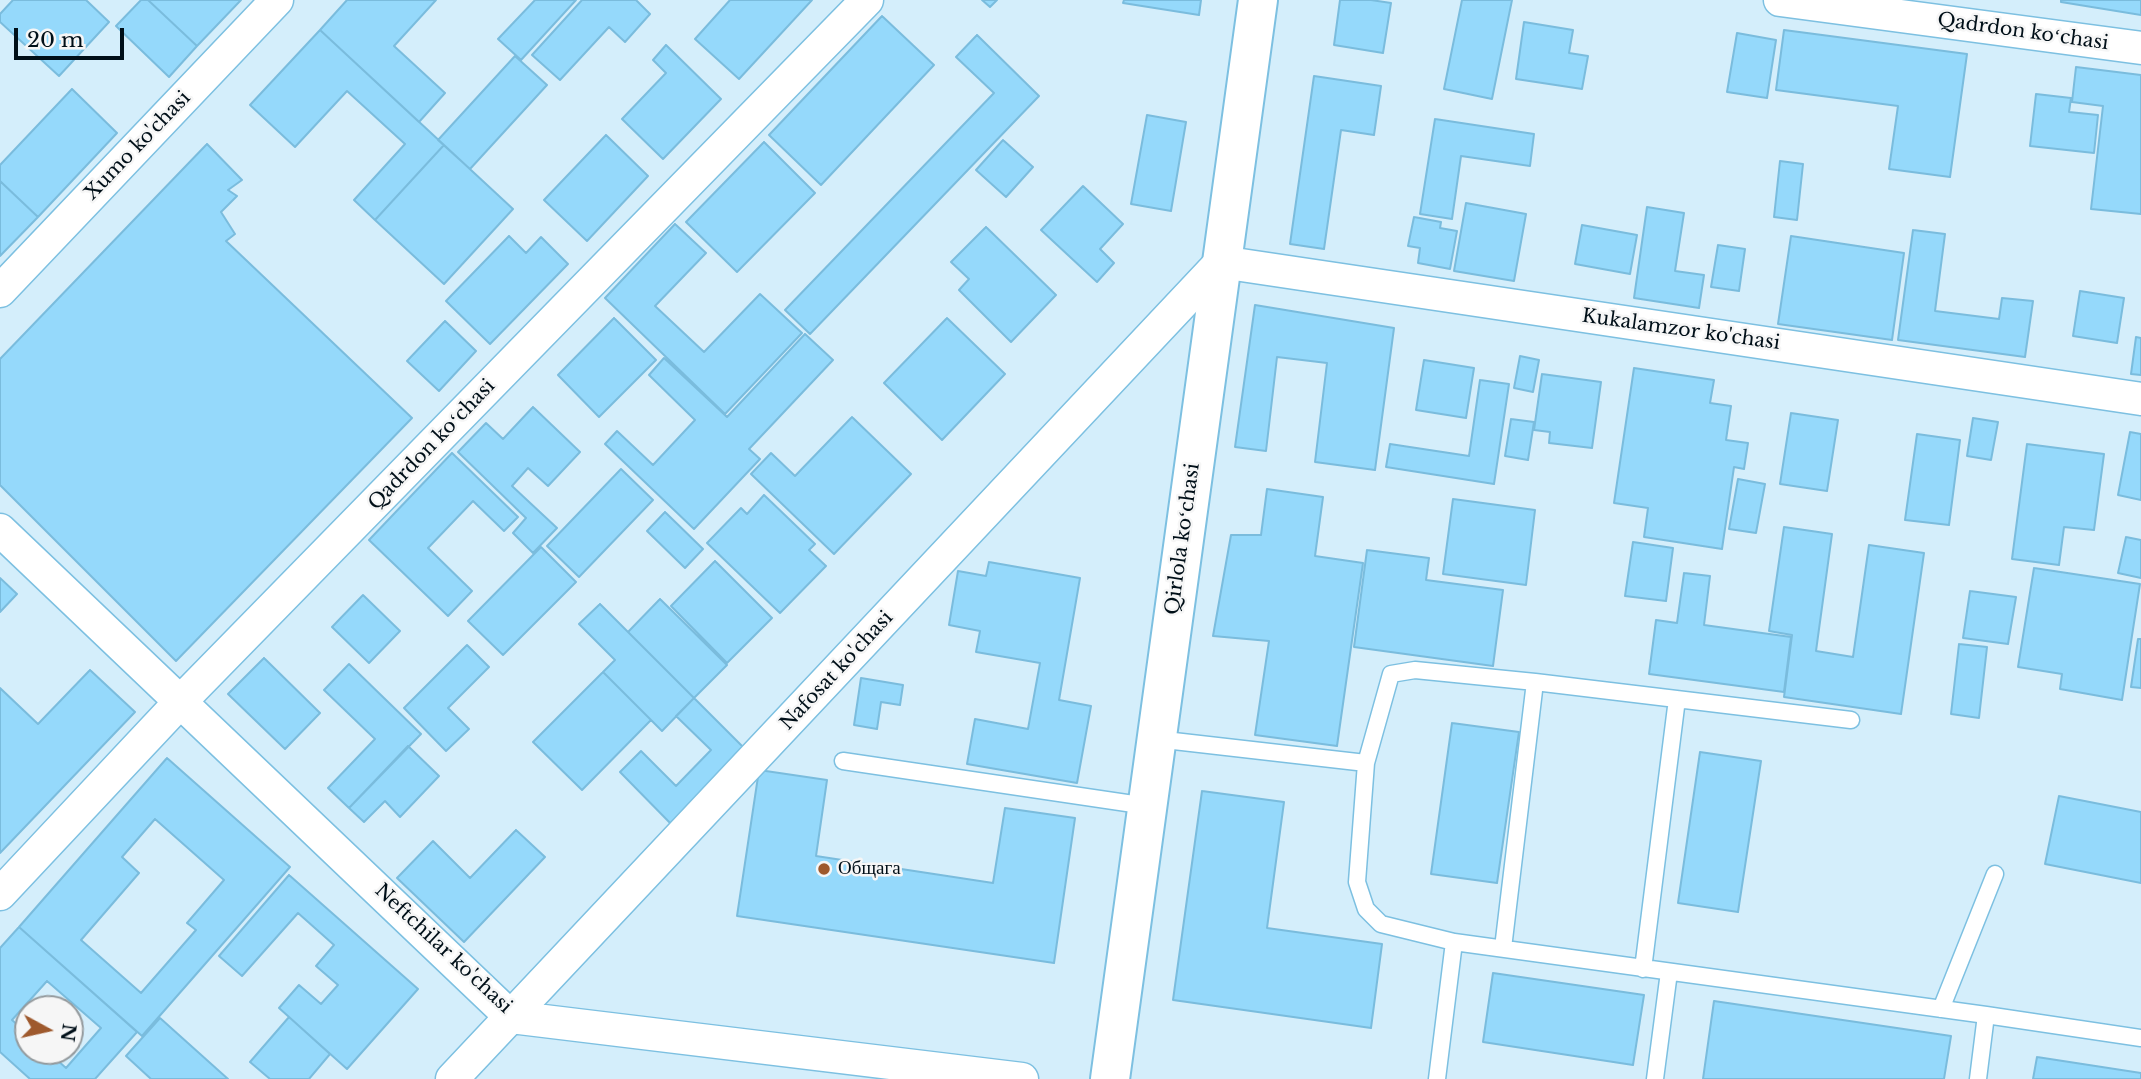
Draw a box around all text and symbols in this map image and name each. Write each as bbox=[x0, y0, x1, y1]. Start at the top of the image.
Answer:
street label: Qadrdon koʻchasi bbox=[1936, 9, 2110, 55]
scale bar bbox=[18, 14, 128, 58]
text: 20 m bbox=[27, 27, 84, 53]
street label: Xumo ko'chasi bbox=[81, 87, 195, 205]
street label: Kukalamzor ko'chasi bbox=[1581, 305, 1781, 355]
street label: Qadrdon koʻchasi bbox=[364, 375, 500, 515]
street label: Qirlola koʻchasi bbox=[1161, 462, 1205, 616]
street label: Nafosat ko'chasi bbox=[776, 607, 898, 735]
place label: Общага bbox=[838, 858, 901, 880]
marker: Общага bbox=[816, 861, 832, 877]
street label: Neftchilar ko'chasi bbox=[370, 880, 516, 1018]
north arrow bbox=[14, 995, 84, 1065]
text: N bbox=[56, 1022, 81, 1043]

